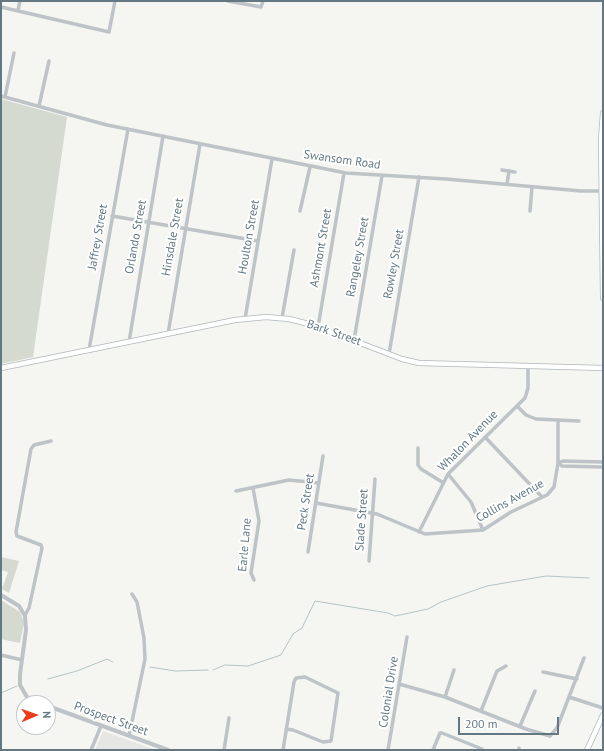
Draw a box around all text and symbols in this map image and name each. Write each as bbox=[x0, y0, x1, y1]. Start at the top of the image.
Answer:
street label: Swansom Road bbox=[303, 147, 381, 173]
street label: Hinsdale Street bbox=[159, 197, 187, 277]
street label: Orlando Street bbox=[122, 199, 150, 275]
street label: Houlton Street bbox=[235, 199, 263, 275]
street label: Jaffrey Street bbox=[85, 203, 111, 271]
street label: Ashmont Street bbox=[307, 208, 335, 288]
street label: Rangeley Street bbox=[344, 216, 372, 298]
street label: Rowley Street bbox=[381, 228, 407, 300]
street label: Bark Street bbox=[305, 317, 363, 349]
street label: Whalon Avenue bbox=[435, 407, 501, 475]
street label: Peck Street bbox=[294, 473, 318, 531]
street label: Collins Avenue bbox=[474, 476, 546, 526]
street label: Slade Street bbox=[353, 488, 371, 552]
street label: Earle Lane bbox=[235, 518, 255, 572]
street label: Colonial Drive bbox=[376, 655, 402, 729]
north arrow bbox=[16, 695, 56, 735]
street label: Prospect Street bbox=[72, 699, 150, 739]
scale bar bbox=[460, 709, 561, 735]
text: N bbox=[40, 711, 54, 718]
text: 200 m bbox=[465, 716, 498, 731]

